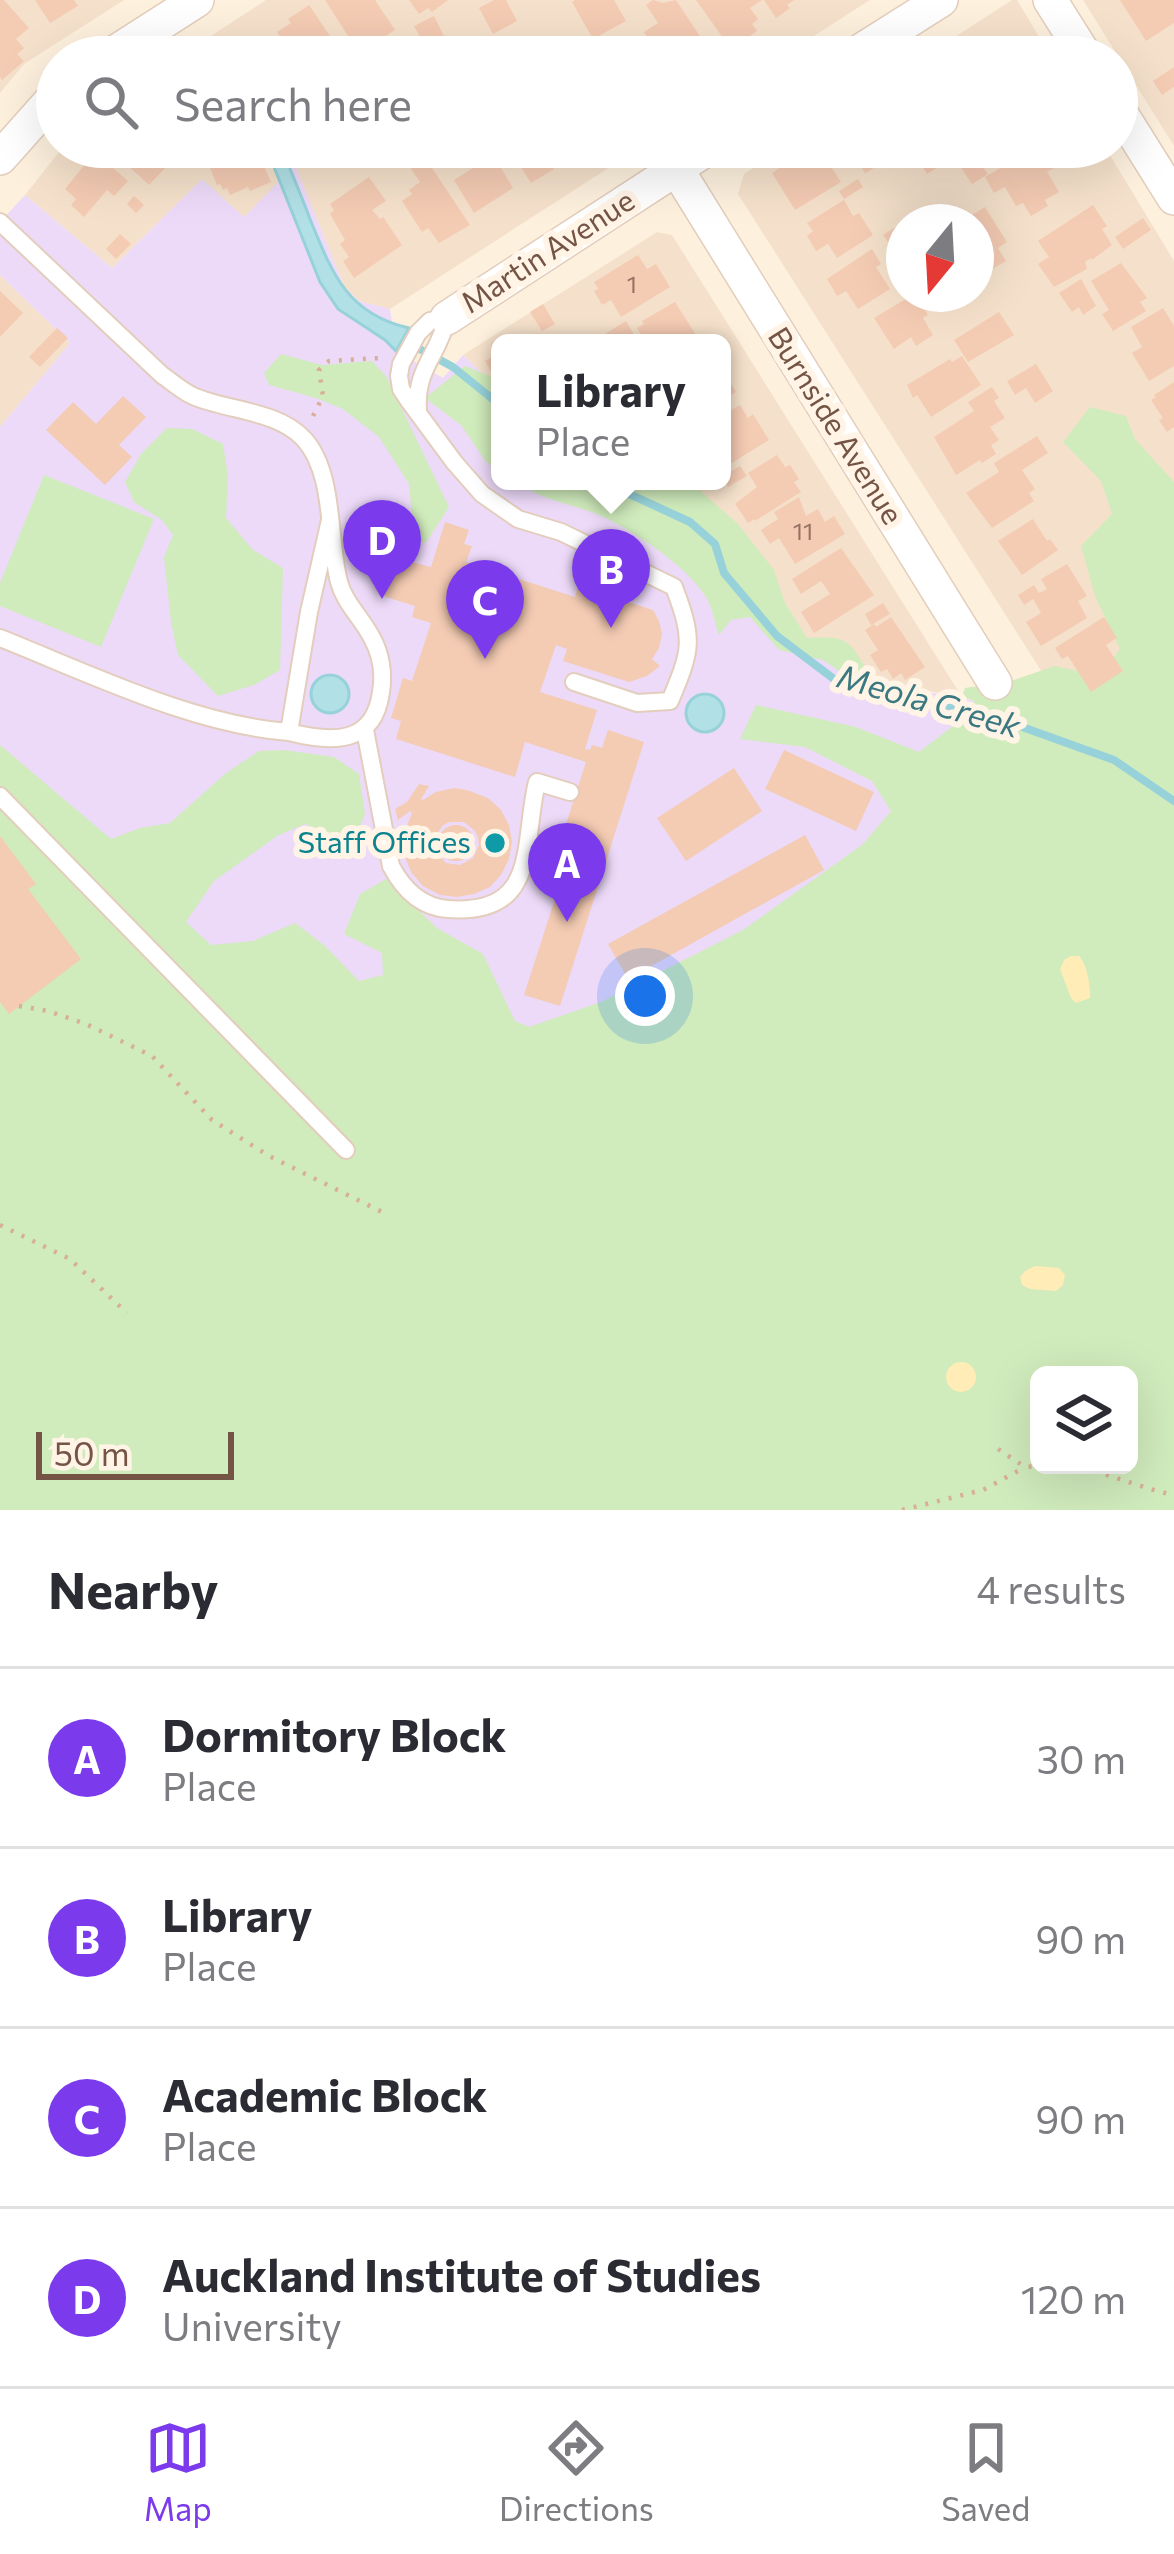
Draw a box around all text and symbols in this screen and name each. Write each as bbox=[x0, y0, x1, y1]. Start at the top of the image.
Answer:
search box bbox=[36, 36, 1138, 168]
icon: search bbox=[78, 69, 144, 135]
text: Search here bbox=[174, 75, 412, 130]
street label: Martin Avenue bbox=[453, 180, 640, 320]
north arrow bbox=[886, 204, 994, 312]
house number: 1 bbox=[627, 269, 637, 298]
street label: Burnside Avenue bbox=[762, 319, 913, 530]
popup bbox=[491, 334, 731, 490]
text: Library bbox=[536, 361, 686, 416]
text: Place bbox=[536, 416, 630, 464]
pin: D bbox=[343, 500, 421, 599]
house number: 11 bbox=[793, 516, 813, 545]
pin: B bbox=[572, 529, 650, 628]
pin: C bbox=[446, 560, 524, 659]
water label: Meola Creek bbox=[833, 654, 1027, 746]
place label: Staff Offices bbox=[297, 822, 471, 859]
pin: A bbox=[528, 823, 606, 922]
marker: Staff Offices bbox=[482, 830, 508, 856]
your location bbox=[615, 966, 675, 1026]
map controls bbox=[1030, 1366, 1138, 1474]
button: layers bbox=[1030, 1366, 1138, 1474]
scale bar bbox=[36, 1426, 234, 1479]
text: 50 m bbox=[54, 1432, 130, 1473]
text: Nearby bbox=[48, 1557, 218, 1620]
text: 4 results bbox=[976, 1564, 1126, 1612]
text: Dormitory Block bbox=[162, 1706, 506, 1761]
text: A bbox=[73, 1734, 101, 1782]
text: 30 m bbox=[1037, 1734, 1126, 1782]
text: Place bbox=[162, 1761, 257, 1809]
text: Library bbox=[162, 1886, 312, 1941]
text: B bbox=[74, 1914, 100, 1962]
text: 90 m bbox=[1035, 1914, 1126, 1962]
text: Place bbox=[162, 1941, 257, 1989]
text: Academic Block bbox=[162, 2066, 487, 2121]
text: C bbox=[74, 2094, 100, 2142]
text: 90 m bbox=[1035, 2094, 1126, 2142]
text: Place bbox=[162, 2121, 257, 2169]
text: Auckland Institute of Studies bbox=[162, 2246, 761, 2301]
text: D bbox=[73, 2274, 101, 2322]
text: 120 m bbox=[1021, 2274, 1126, 2322]
text: University bbox=[162, 2301, 342, 2349]
tab: Map bbox=[144, 2415, 212, 2528]
tab: Directions bbox=[499, 2415, 654, 2528]
tab: Saved bbox=[941, 2415, 1030, 2528]

